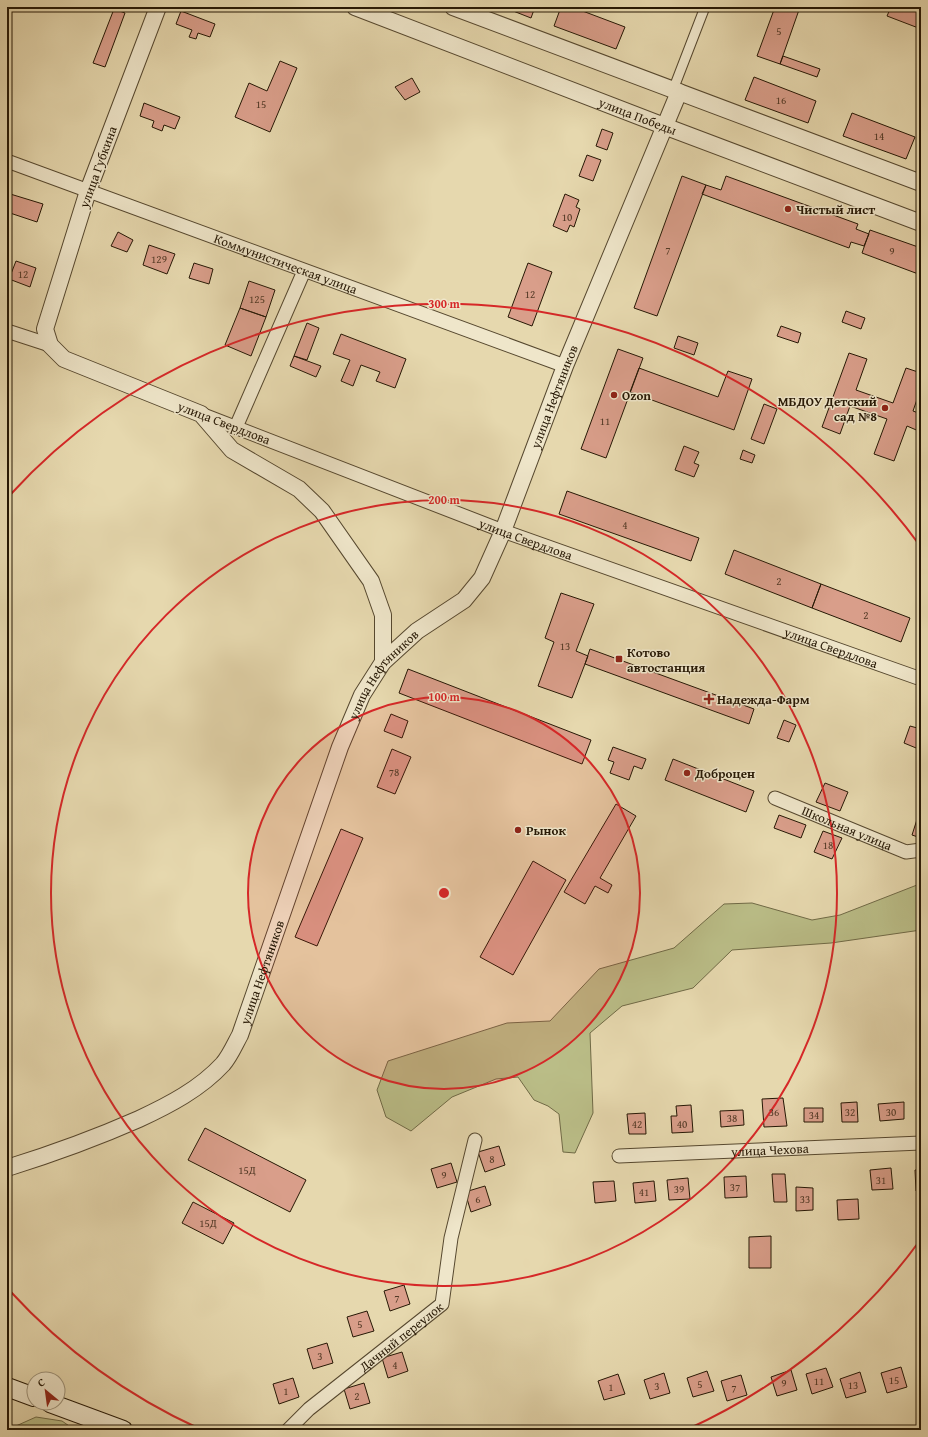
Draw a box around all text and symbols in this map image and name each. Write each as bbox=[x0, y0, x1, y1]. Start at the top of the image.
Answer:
house number: 5 bbox=[776, 23, 782, 39]
street label: улица Победы bbox=[595, 92, 679, 139]
house number: 16 bbox=[776, 92, 786, 108]
house number: 15 bbox=[256, 96, 266, 112]
street label: улица Губкина bbox=[74, 123, 122, 212]
house number: 14 bbox=[874, 128, 884, 144]
place label: Чистый лист bbox=[796, 200, 875, 219]
marker: Чистый лист bbox=[783, 204, 793, 214]
house number: 10 bbox=[562, 209, 572, 225]
street label: Коммунистическая улица bbox=[211, 228, 361, 299]
house number: 7 bbox=[665, 242, 671, 258]
house number: 9 bbox=[889, 243, 895, 259]
house number: 129 bbox=[151, 251, 167, 267]
house number: 12 bbox=[18, 266, 28, 282]
house number: 12 bbox=[525, 286, 535, 302]
house number: 125 bbox=[249, 291, 265, 307]
text: 300 m bbox=[428, 295, 461, 312]
street label: улица Нефтяников bbox=[525, 342, 582, 452]
place label: Ozon bbox=[622, 386, 651, 405]
marker: Ozon bbox=[609, 390, 619, 400]
place label: МБДОУ Детский сад №8 bbox=[778, 392, 877, 426]
street label: улица Свердлова bbox=[174, 396, 274, 450]
marker: МБДОУ Детский сад №8 bbox=[880, 403, 890, 413]
house number: 11 bbox=[600, 413, 610, 429]
text: 200 m bbox=[428, 491, 461, 508]
street label: улица Свердлова bbox=[475, 513, 576, 565]
house number: 4 bbox=[622, 517, 628, 533]
house number: 2 bbox=[776, 573, 782, 589]
house number: 2 bbox=[863, 607, 869, 623]
street label: улица Свердлова bbox=[781, 622, 881, 673]
street label: улица Нефтяников bbox=[343, 625, 422, 723]
house number: 13 bbox=[560, 638, 570, 654]
place label: Котово автостанция bbox=[627, 643, 705, 677]
marker: Котово автостанция bbox=[614, 654, 624, 664]
text: 100 m bbox=[428, 688, 461, 705]
place label: Надежда-Фарм bbox=[717, 690, 810, 709]
marker: Надежда-Фарм bbox=[704, 694, 714, 704]
house number: 78 bbox=[389, 764, 399, 780]
place label: Доброцен bbox=[694, 764, 755, 783]
marker: Доброцен bbox=[682, 768, 692, 778]
street label: Школьная улица bbox=[799, 801, 896, 855]
place label: Рынок bbox=[526, 821, 567, 840]
marker: Рынок bbox=[513, 825, 523, 835]
house number: 18 bbox=[823, 837, 833, 853]
centre of rings bbox=[437, 886, 451, 900]
street label: улица Нефтяников bbox=[235, 917, 289, 1028]
house number: 36 bbox=[769, 1104, 779, 1120]
house number: 32 bbox=[845, 1104, 855, 1120]
house number: 30 bbox=[886, 1104, 896, 1120]
house number: 34 bbox=[809, 1107, 819, 1123]
house number: 38 bbox=[727, 1110, 737, 1126]
house number: 42 bbox=[632, 1116, 642, 1132]
house number: 40 bbox=[677, 1116, 687, 1132]
street label: улица Чехова bbox=[730, 1138, 810, 1161]
house number: 8 bbox=[489, 1151, 495, 1167]
house number: 15Д bbox=[238, 1162, 256, 1178]
house number: 9 bbox=[441, 1167, 447, 1183]
house number: 31 bbox=[876, 1172, 886, 1188]
house number: 37 bbox=[730, 1179, 740, 1195]
house number: 39 bbox=[674, 1181, 684, 1197]
house number: 41 bbox=[639, 1184, 649, 1200]
house number: 6 bbox=[475, 1191, 481, 1207]
house number: 33 bbox=[800, 1191, 810, 1207]
house number: 15Д bbox=[199, 1215, 217, 1231]
house number: 7 bbox=[394, 1290, 400, 1306]
street label: Дачный переулок bbox=[354, 1297, 447, 1376]
house number: 5 bbox=[357, 1316, 363, 1332]
house number: 3 bbox=[317, 1348, 323, 1364]
house number: 4 bbox=[392, 1357, 398, 1373]
north arrow bbox=[26, 1371, 66, 1411]
house number: 15 bbox=[889, 1372, 899, 1388]
house number: 11 bbox=[814, 1373, 824, 1389]
text: С bbox=[35, 1374, 48, 1391]
house number: 9 bbox=[781, 1375, 787, 1391]
house number: 5 bbox=[697, 1376, 703, 1392]
house number: 13 bbox=[848, 1377, 858, 1393]
house number: 3 bbox=[654, 1378, 660, 1394]
house number: 1 bbox=[608, 1379, 614, 1395]
house number: 7 bbox=[731, 1380, 737, 1396]
house number: 1 bbox=[283, 1383, 289, 1399]
house number: 2 bbox=[354, 1388, 360, 1404]

